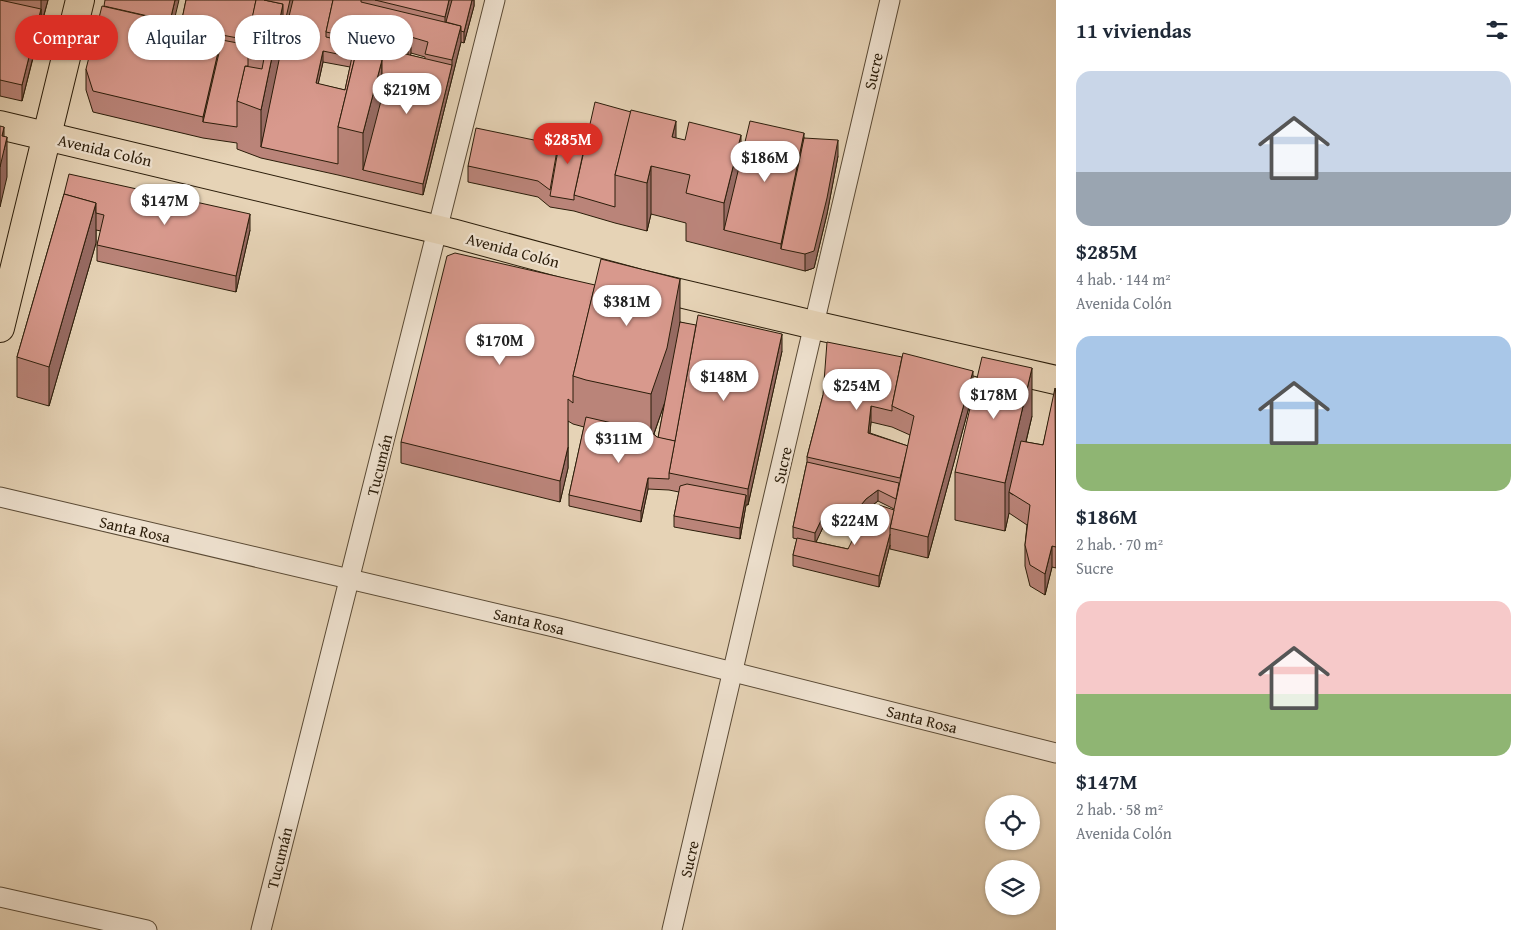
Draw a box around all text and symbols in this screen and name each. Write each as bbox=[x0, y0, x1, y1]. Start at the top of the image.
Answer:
chip: Comprar bbox=[15, 15, 118, 60]
chip: Alquilar bbox=[128, 15, 225, 60]
chip: Filtros bbox=[235, 15, 320, 60]
chip: Nuevo bbox=[330, 15, 413, 60]
text: 11 viviendas bbox=[1076, 15, 1192, 46]
icon: filters bbox=[1483, 16, 1511, 44]
street label: Sucre bbox=[857, 50, 889, 92]
pin: $219M bbox=[372, 72, 442, 115]
text: $219M bbox=[384, 77, 430, 101]
icon: home bbox=[1249, 103, 1339, 193]
pin: $285M bbox=[533, 122, 603, 165]
text: $285M bbox=[545, 127, 591, 151]
street label: Avenida Colón bbox=[56, 128, 154, 172]
pin: $186M bbox=[730, 140, 800, 183]
text: $186M bbox=[742, 145, 788, 169]
pin: $147M bbox=[130, 184, 200, 226]
text: $147M bbox=[142, 188, 188, 212]
street label: Avenida Colón bbox=[464, 226, 562, 274]
text: $285M bbox=[1076, 236, 1138, 267]
text: 4 hab. · 144 m² bbox=[1076, 267, 1171, 291]
pin: $381M bbox=[592, 284, 662, 327]
text: $381M bbox=[604, 289, 650, 313]
text: Avenida Colón bbox=[1076, 291, 1172, 315]
pin: $170M bbox=[465, 324, 535, 366]
text: $170M bbox=[477, 328, 523, 352]
pin: $148M bbox=[689, 360, 759, 402]
text: $148M bbox=[701, 364, 747, 388]
pin: $254M bbox=[822, 368, 892, 411]
icon: home bbox=[1249, 368, 1339, 458]
text: $254M bbox=[834, 373, 880, 397]
pin: $178M bbox=[959, 378, 1029, 420]
text: $178M bbox=[971, 382, 1017, 406]
pin: $311M bbox=[584, 422, 654, 464]
text: $311M bbox=[596, 426, 642, 450]
street label: Tucumán bbox=[360, 432, 398, 498]
street label: Sucre bbox=[766, 444, 798, 486]
text: $186M bbox=[1076, 501, 1138, 532]
pin: $224M bbox=[820, 504, 890, 546]
text: $224M bbox=[832, 508, 878, 532]
street label: Santa Rosa bbox=[97, 509, 173, 549]
text: 2 hab. · 70 m² bbox=[1076, 532, 1163, 556]
text: Sucre bbox=[1076, 556, 1113, 580]
street label: Santa Rosa bbox=[491, 601, 567, 641]
icon: home bbox=[1249, 633, 1339, 723]
street label: Santa Rosa bbox=[884, 699, 960, 740]
text: $147M bbox=[1076, 766, 1138, 797]
map controls bbox=[985, 795, 1040, 915]
button: locate bbox=[985, 795, 1040, 850]
text: 2 hab. · 58 m² bbox=[1076, 797, 1163, 821]
text: Avenida Colón bbox=[1076, 821, 1172, 845]
street label: Tucumán bbox=[260, 825, 298, 891]
street label: Sucre bbox=[673, 838, 705, 880]
button: layers bbox=[985, 860, 1040, 915]

